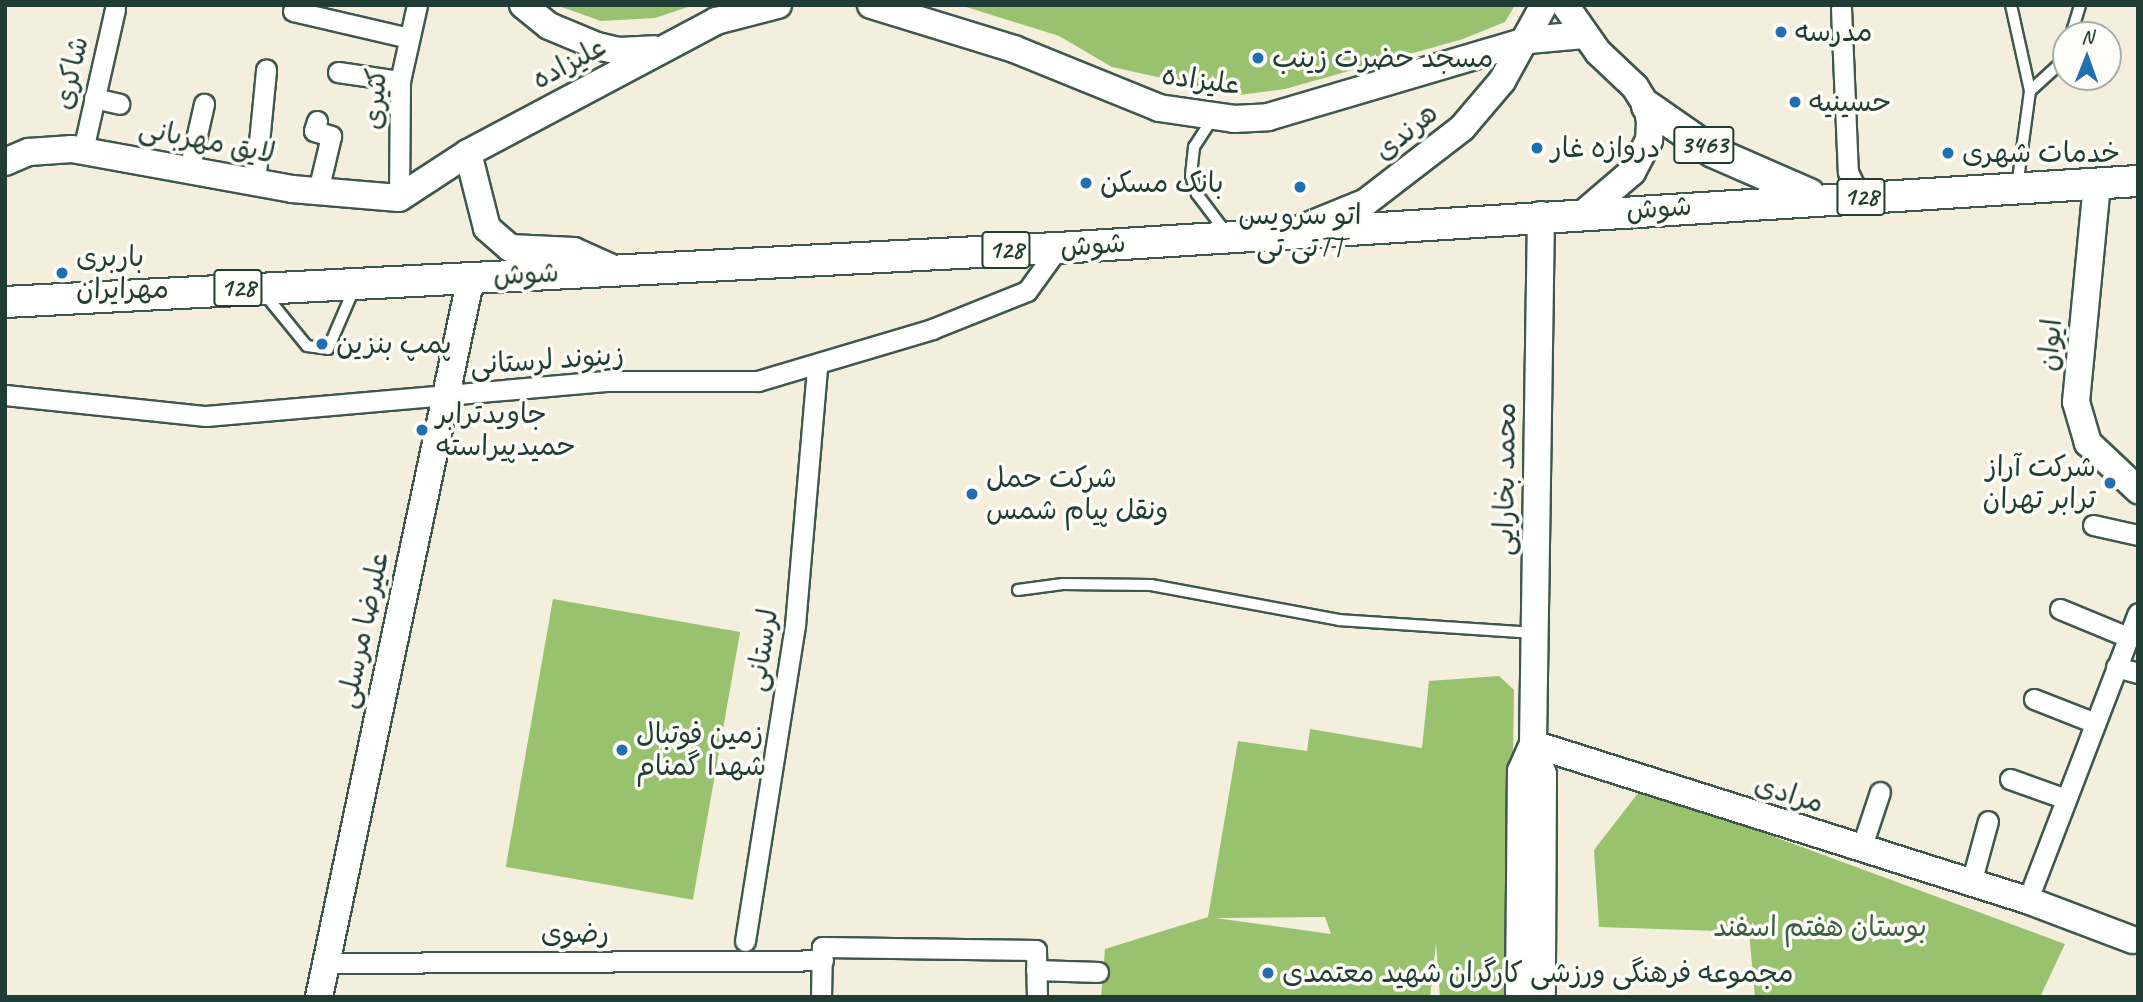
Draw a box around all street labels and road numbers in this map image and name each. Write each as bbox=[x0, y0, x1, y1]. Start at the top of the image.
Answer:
street label: علیزاده bbox=[526, 30, 612, 96]
street label: شاکری bbox=[46, 33, 96, 113]
street label: علیزاده bbox=[1160, 58, 1242, 102]
street label: کثیری bbox=[356, 67, 394, 131]
street label: هرندی bbox=[1367, 96, 1445, 168]
street label: لایق مهربانی bbox=[136, 111, 278, 171]
road number: 3463 bbox=[1672, 122, 1736, 168]
road number: 128 bbox=[1835, 174, 1887, 220]
street label: شوش bbox=[1625, 189, 1693, 227]
street label: شوش bbox=[1059, 226, 1127, 264]
road number: 128 bbox=[980, 228, 1032, 272]
street label: شوش bbox=[492, 255, 560, 293]
road number: 128 bbox=[212, 266, 264, 310]
street label: ایوان bbox=[2031, 317, 2069, 373]
street label: زینوند لرستانی bbox=[469, 338, 625, 382]
street label: محمد بخارایی bbox=[1487, 402, 1523, 556]
street label: علیرضا مرسلی bbox=[330, 549, 396, 711]
street label: لرستانی bbox=[739, 606, 785, 694]
street label: مرادی bbox=[1750, 768, 1828, 820]
street label: رضوی bbox=[541, 916, 609, 950]

